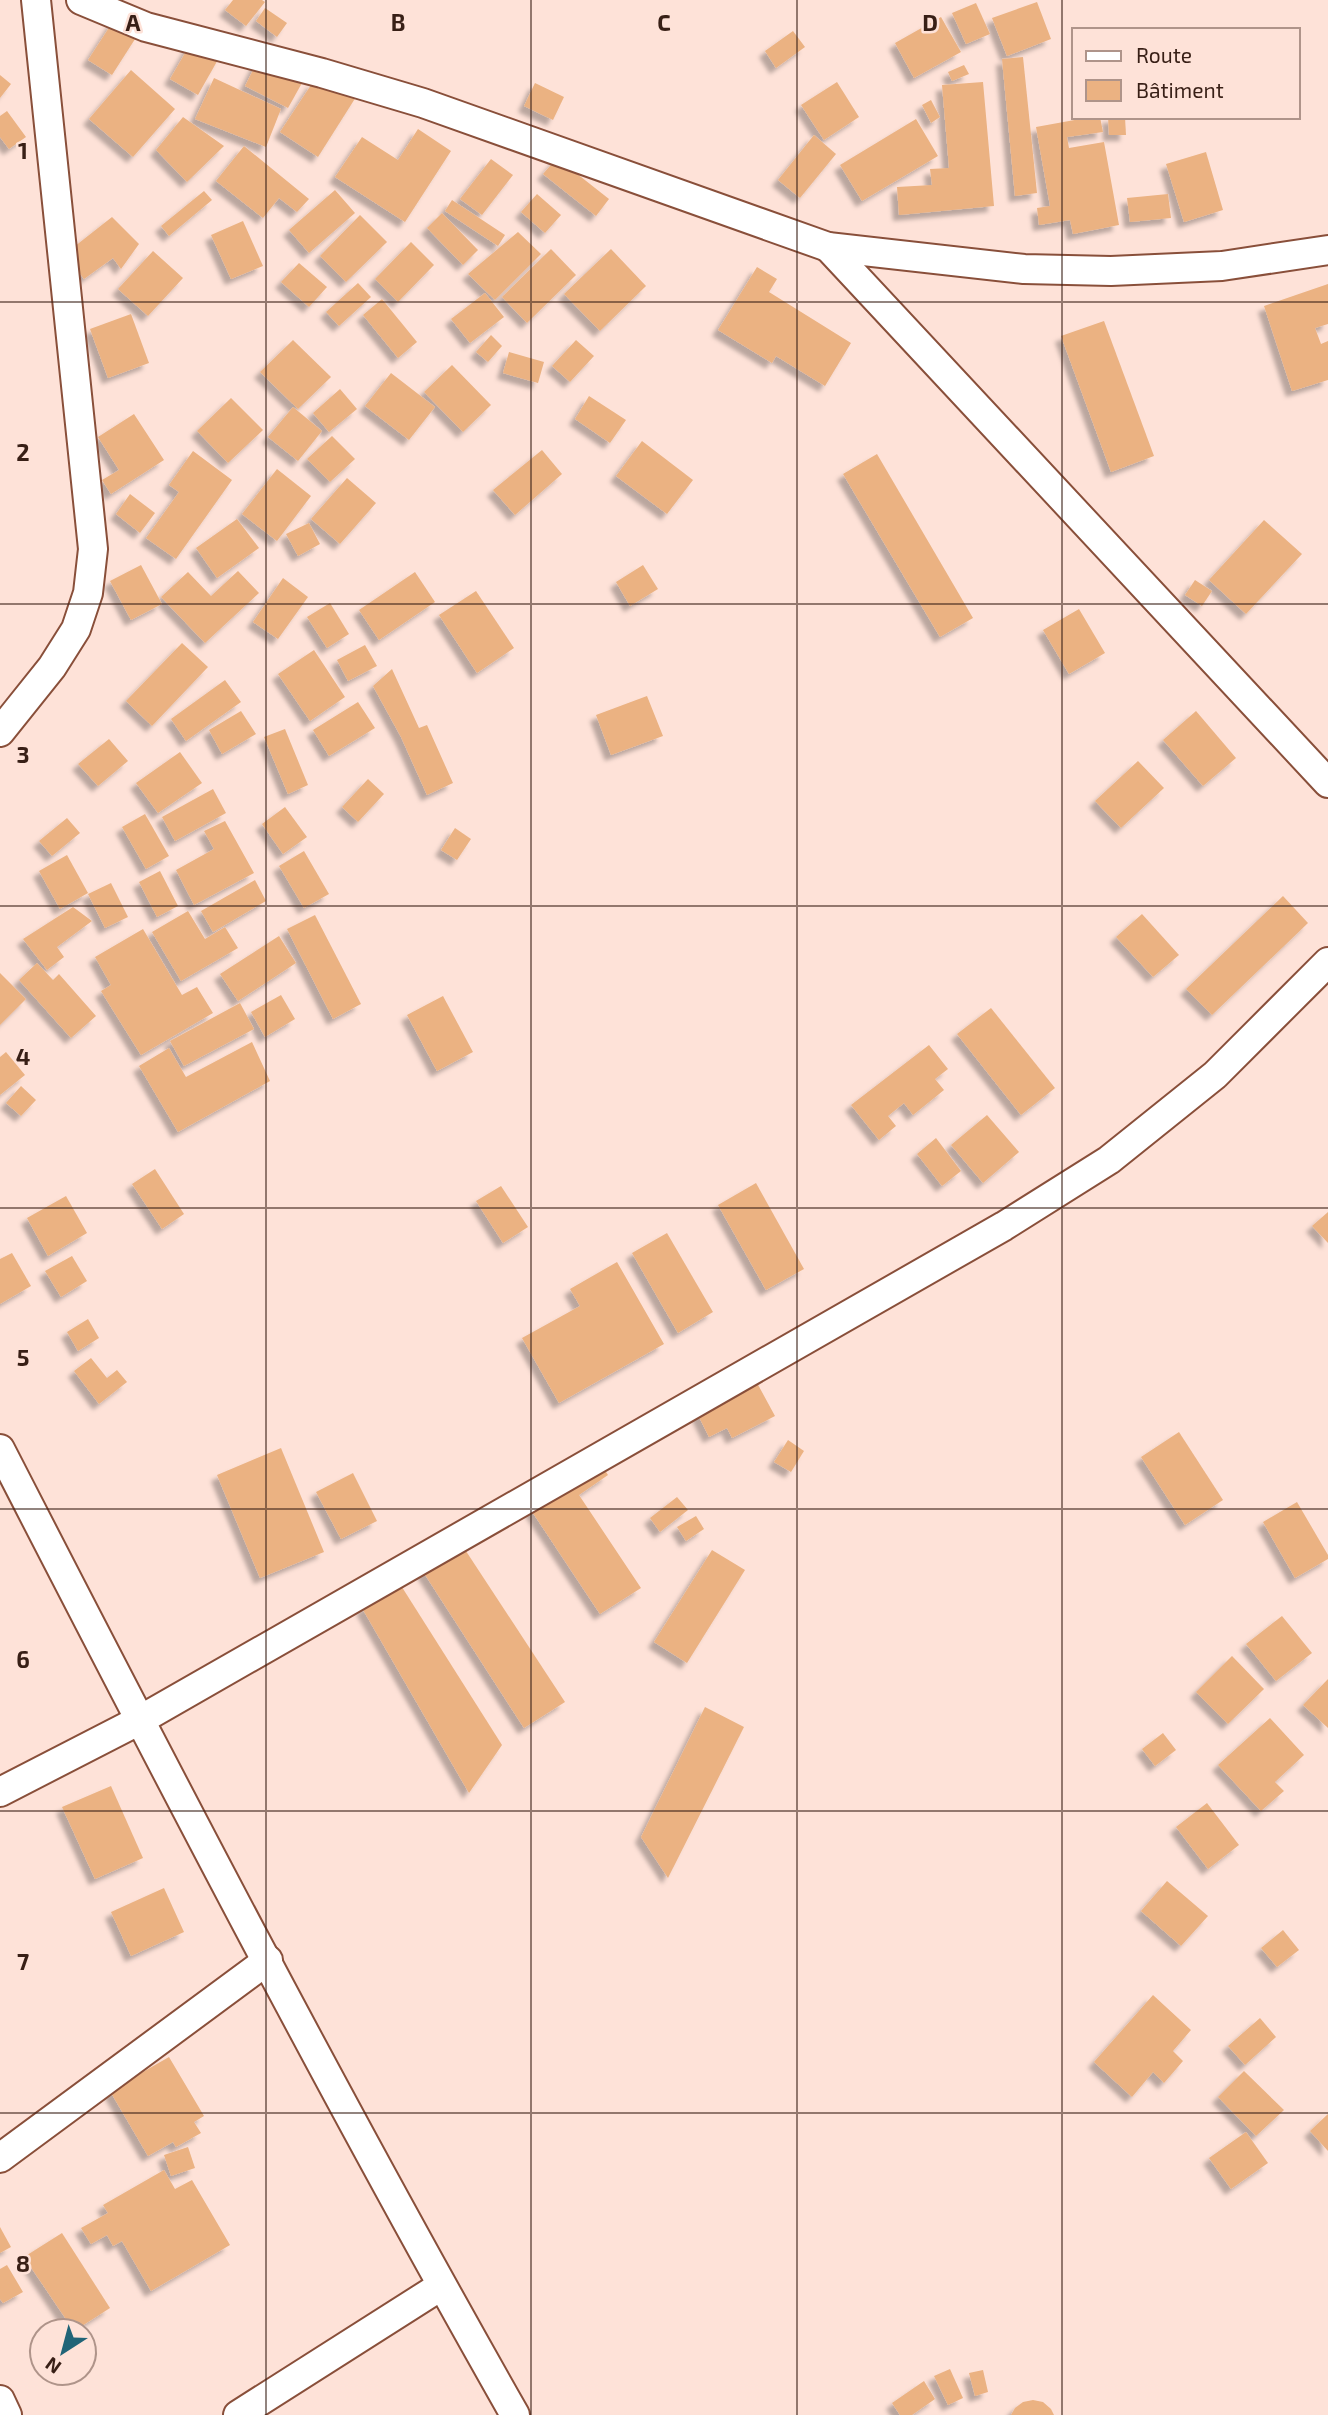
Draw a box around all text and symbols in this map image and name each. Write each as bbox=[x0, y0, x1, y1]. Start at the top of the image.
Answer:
text: A bbox=[125, 8, 141, 36]
text: B bbox=[391, 8, 405, 36]
text: C bbox=[657, 8, 671, 36]
text: D bbox=[922, 8, 938, 36]
legend bbox=[1072, 28, 1300, 119]
text: Route bbox=[1136, 42, 1192, 67]
text: Bâtiment bbox=[1136, 77, 1224, 102]
text: 1 bbox=[18, 136, 28, 164]
text: 2 bbox=[16, 438, 30, 466]
text: 3 bbox=[16, 740, 30, 768]
text: 4 bbox=[16, 1042, 30, 1070]
text: 5 bbox=[17, 1343, 29, 1371]
text: 6 bbox=[16, 1645, 30, 1673]
text: 7 bbox=[17, 1947, 29, 1975]
text: 8 bbox=[16, 2249, 30, 2277]
north arrow bbox=[28, 2317, 98, 2387]
text: N bbox=[40, 2353, 65, 2379]

